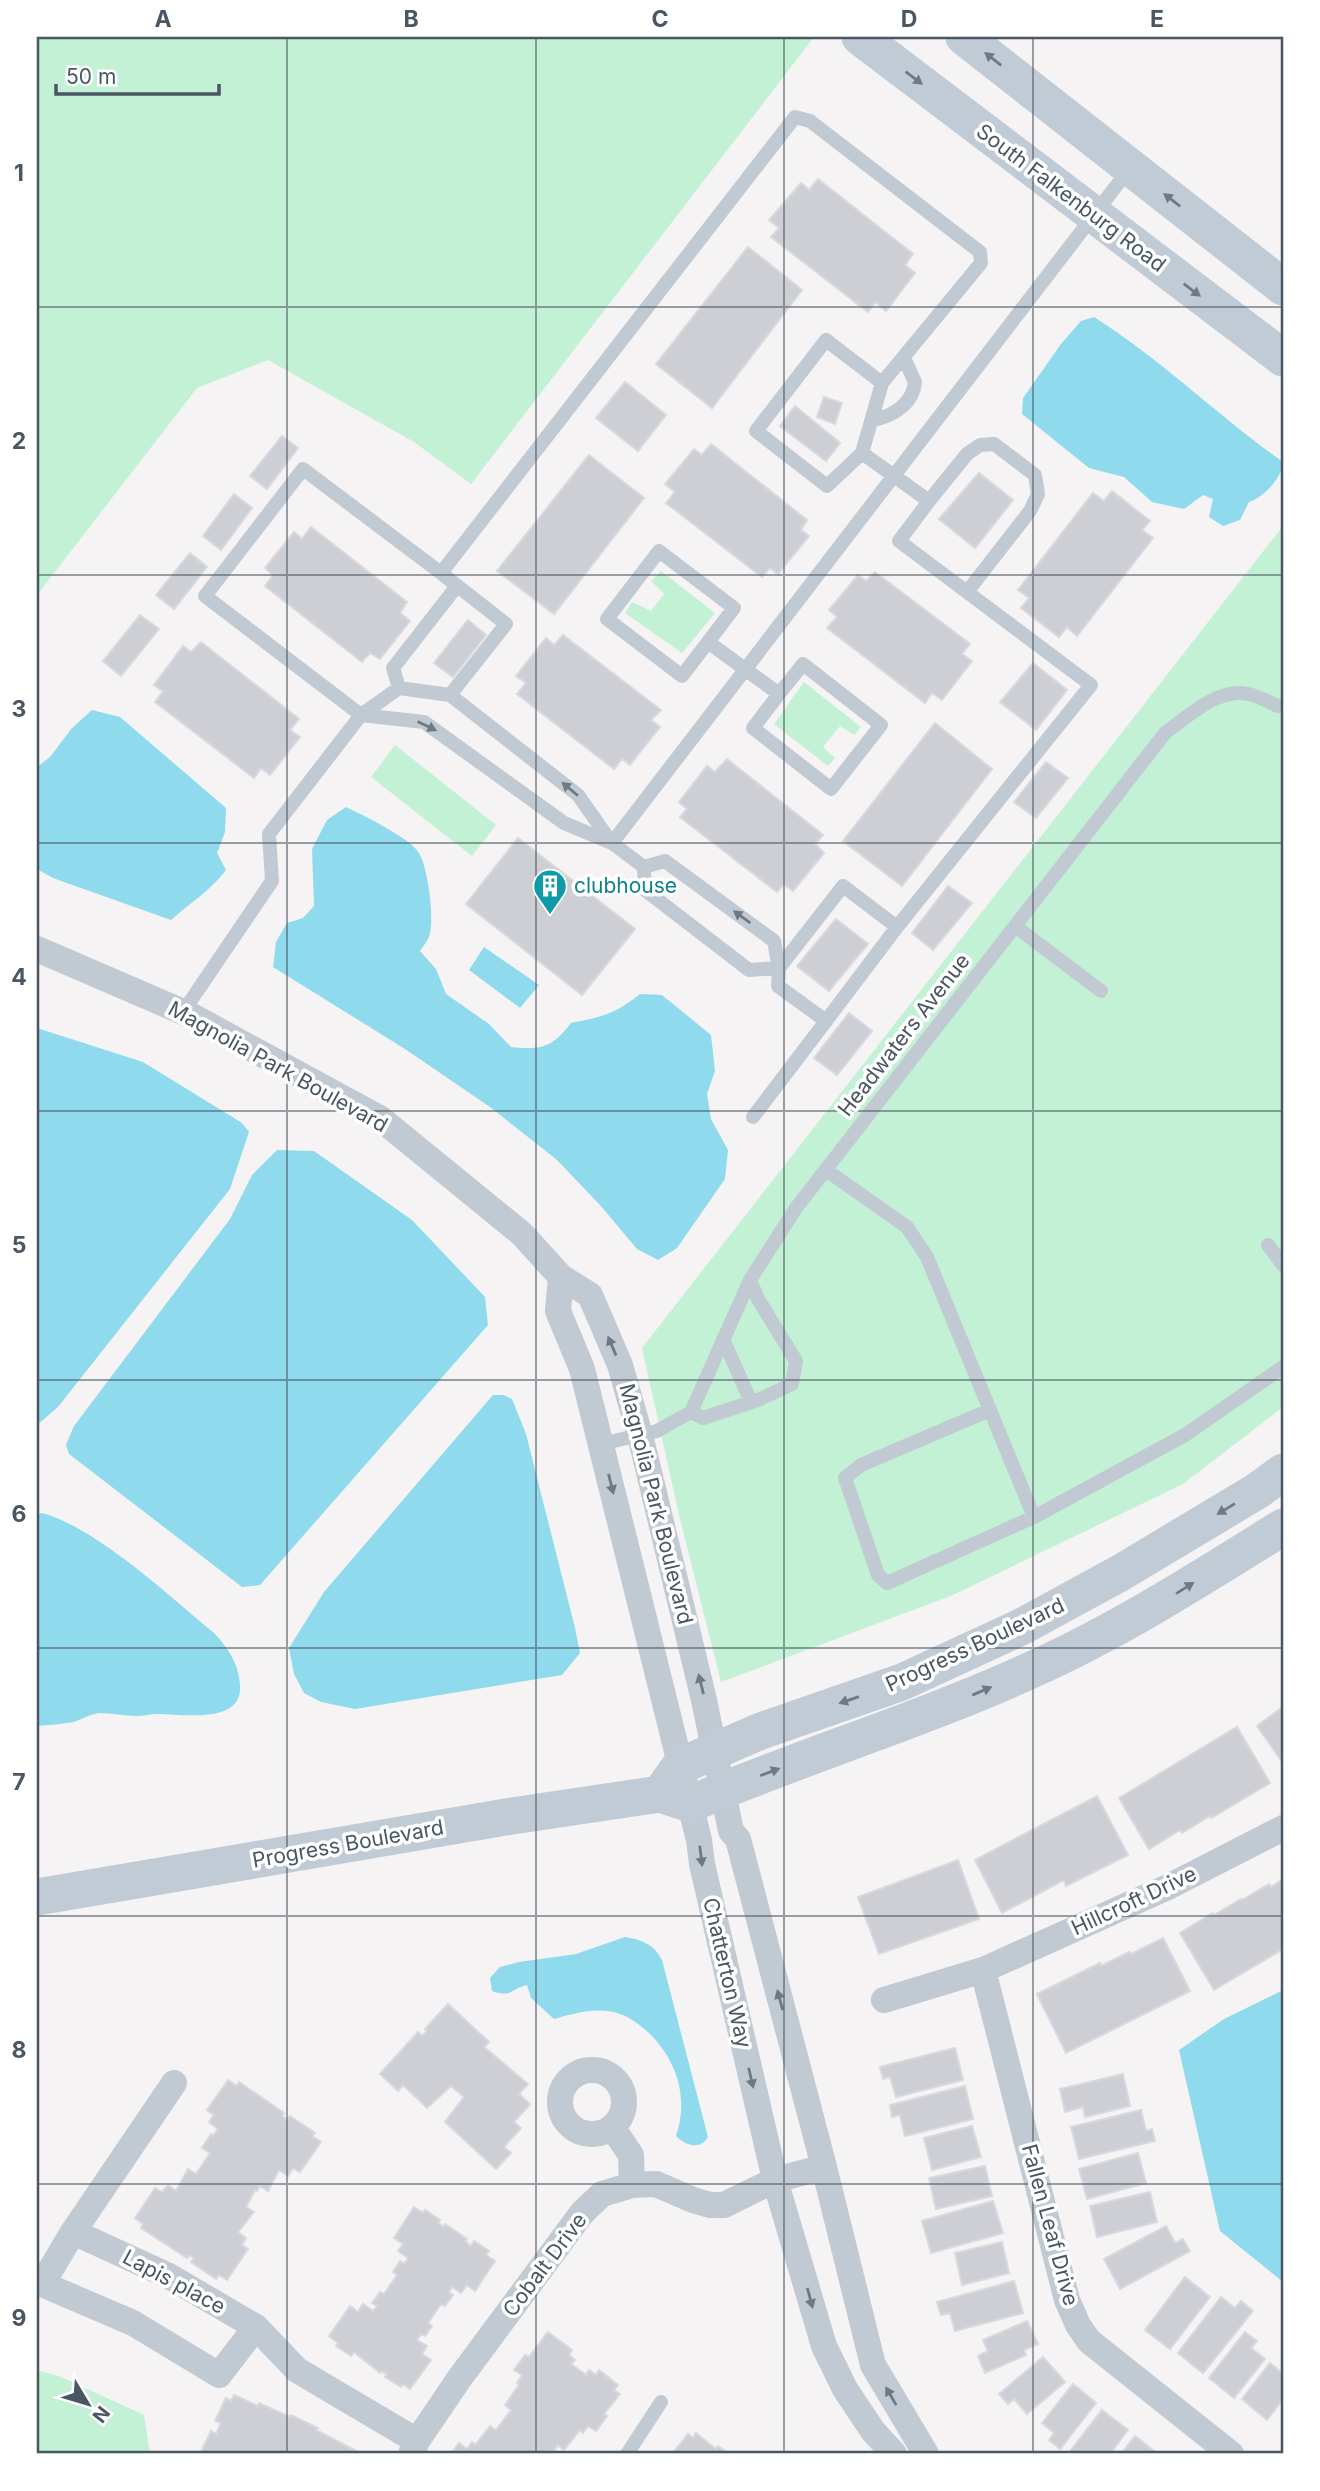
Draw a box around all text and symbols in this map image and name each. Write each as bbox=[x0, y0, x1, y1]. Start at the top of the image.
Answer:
text: A bbox=[154, 5, 172, 33]
text: B bbox=[403, 5, 419, 33]
text: C bbox=[651, 5, 669, 33]
text: D bbox=[901, 5, 917, 33]
text: E bbox=[1150, 5, 1164, 33]
scale bar bbox=[56, 52, 219, 96]
one-way arrow bbox=[984, 52, 1002, 67]
text: 50 m bbox=[66, 64, 116, 89]
one-way arrow bbox=[905, 71, 923, 85]
street label: South Falkenburg Road bbox=[972, 118, 1171, 277]
text: 1 bbox=[14, 159, 24, 187]
one-way arrow bbox=[1163, 192, 1181, 207]
one-way arrow bbox=[1183, 283, 1201, 298]
text: 2 bbox=[12, 427, 26, 455]
text: 3 bbox=[12, 695, 26, 723]
one-way arrow bbox=[417, 720, 438, 732]
one-way arrow bbox=[562, 782, 580, 797]
building icon: clubhouse bbox=[531, 867, 569, 916]
place label: clubhouse bbox=[574, 873, 677, 898]
one-way arrow bbox=[732, 910, 751, 924]
street label: Headwaters Avenue bbox=[832, 948, 975, 1121]
text: 4 bbox=[11, 963, 27, 991]
street label: Magnolia Park Boulevard bbox=[164, 996, 392, 1137]
text: 5 bbox=[12, 1231, 26, 1259]
one-way arrow bbox=[606, 1336, 618, 1356]
street label: Magnolia Park Boulevard bbox=[614, 1381, 698, 1627]
one-way arrow bbox=[605, 1473, 616, 1495]
text: 6 bbox=[12, 1500, 26, 1528]
one-way arrow bbox=[1217, 1503, 1236, 1516]
one-way arrow bbox=[1175, 1581, 1194, 1594]
street label: Progress Boulevard bbox=[882, 1592, 1068, 1697]
one-way arrow bbox=[695, 1673, 706, 1695]
one-way arrow bbox=[972, 1685, 993, 1696]
one-way arrow bbox=[839, 1695, 860, 1706]
one-way arrow bbox=[759, 1766, 780, 1777]
text: 7 bbox=[12, 1768, 26, 1796]
street label: Progress Boulevard bbox=[250, 1814, 446, 1873]
one-way arrow bbox=[696, 1846, 707, 1868]
street label: Hillcroft Drive bbox=[1067, 1861, 1200, 1940]
street label: Chatterton Way bbox=[698, 1895, 757, 2051]
one-way arrow bbox=[774, 1989, 784, 2010]
text: 8 bbox=[12, 2036, 26, 2064]
one-way arrow bbox=[746, 2067, 757, 2089]
street label: Fallen Leaf Drive bbox=[1017, 2141, 1084, 2308]
street label: Cobalt Drive bbox=[498, 2208, 592, 2321]
street label: Lapis place bbox=[119, 2244, 230, 2319]
one-way arrow bbox=[806, 2288, 816, 2309]
text: 9 bbox=[12, 2304, 26, 2332]
north arrow bbox=[52, 2368, 122, 2438]
one-way arrow bbox=[884, 2386, 897, 2405]
text: N bbox=[87, 2401, 115, 2427]

